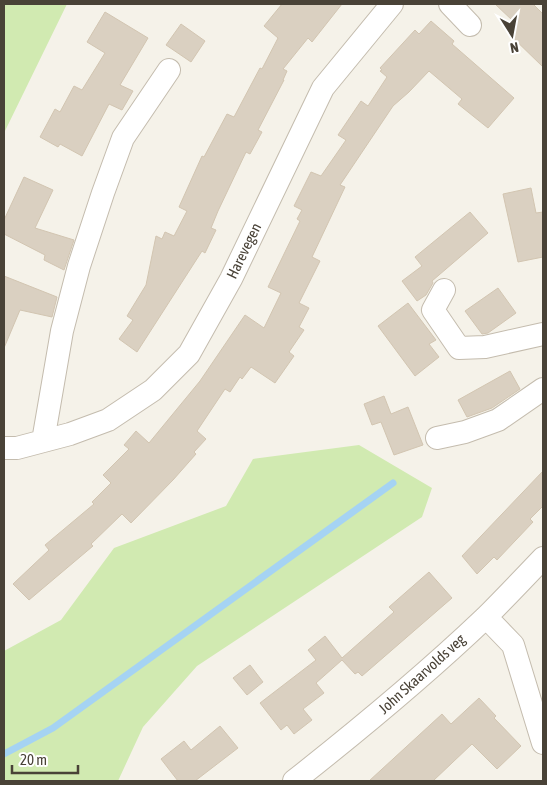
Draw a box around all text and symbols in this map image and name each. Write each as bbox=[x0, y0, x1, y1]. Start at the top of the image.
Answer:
north arrow bbox=[487, 10, 537, 60]
text: N bbox=[509, 39, 520, 56]
street label: Harevegen bbox=[223, 220, 264, 281]
street label: John Skaarvolds veg bbox=[375, 630, 469, 717]
scale bar bbox=[12, 742, 79, 774]
text: 20 m bbox=[20, 751, 47, 768]

